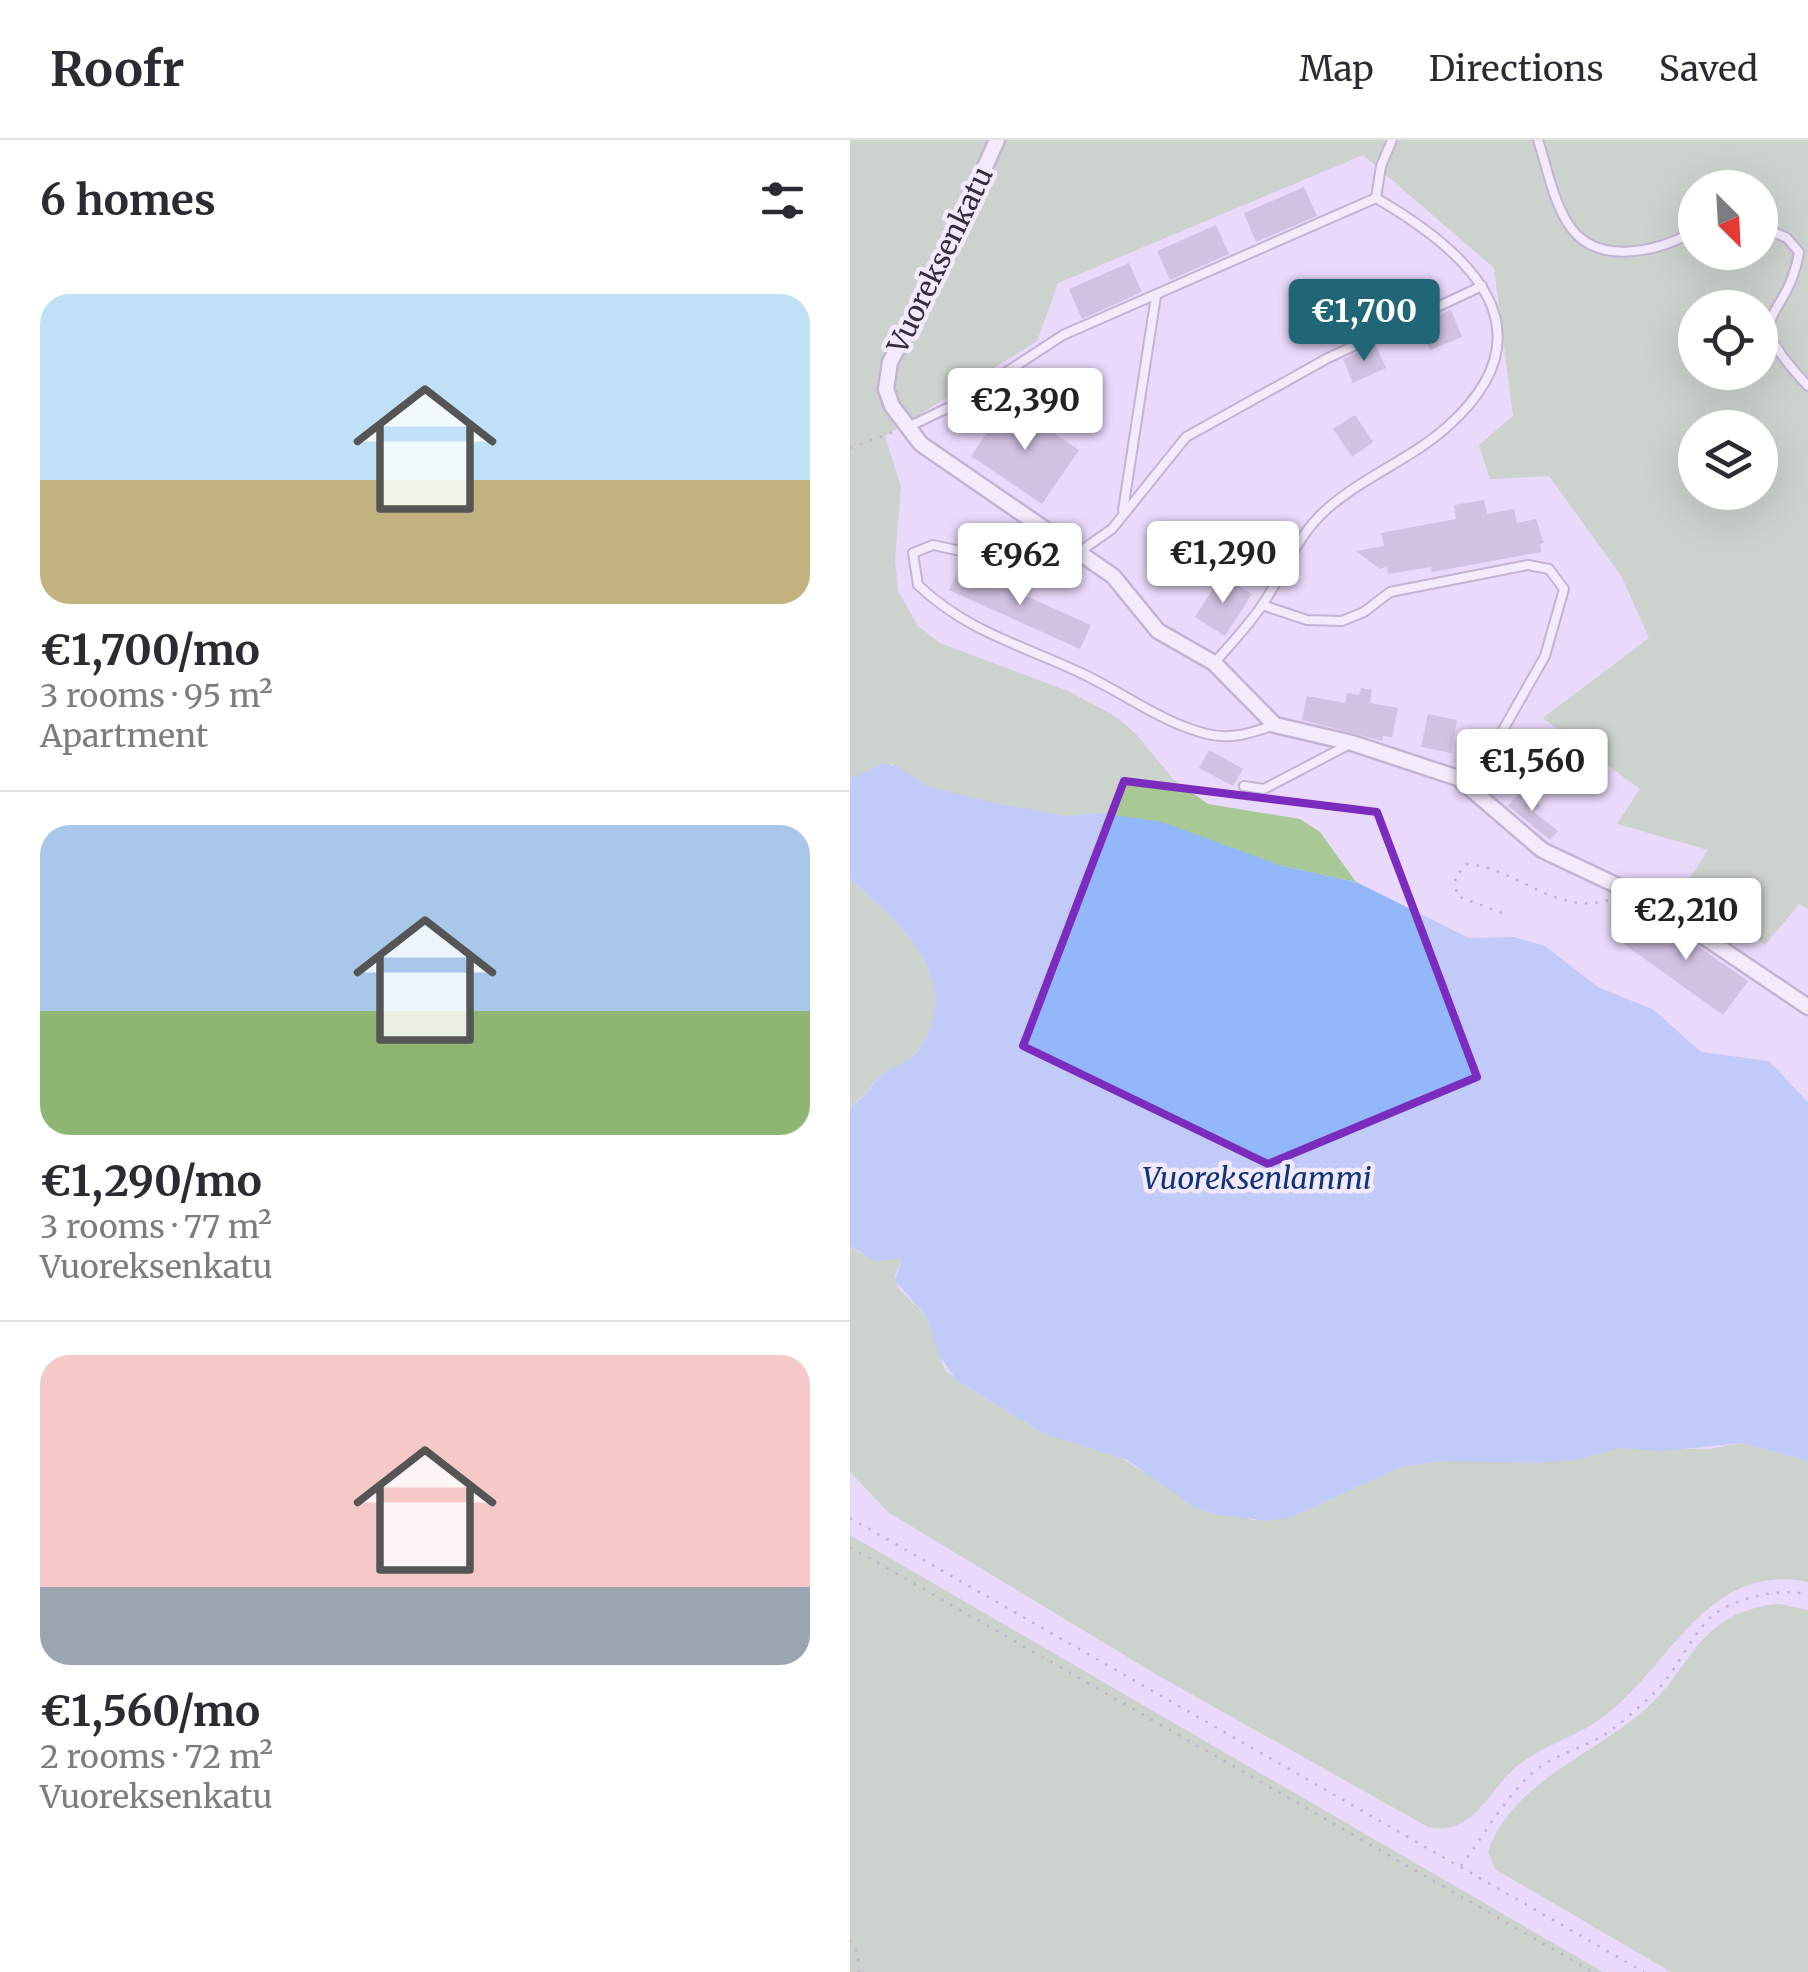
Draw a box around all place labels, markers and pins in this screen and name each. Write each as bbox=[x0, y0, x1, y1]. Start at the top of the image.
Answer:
pin: €1,700 bbox=[1283, 279, 1445, 364]
pin: €2,390 bbox=[944, 368, 1106, 453]
pin: €1,290 bbox=[1142, 521, 1304, 606]
pin: €962 bbox=[961, 523, 1079, 608]
pin: €1,560 bbox=[1451, 729, 1613, 814]
pin: €2,210 bbox=[1605, 878, 1767, 963]

